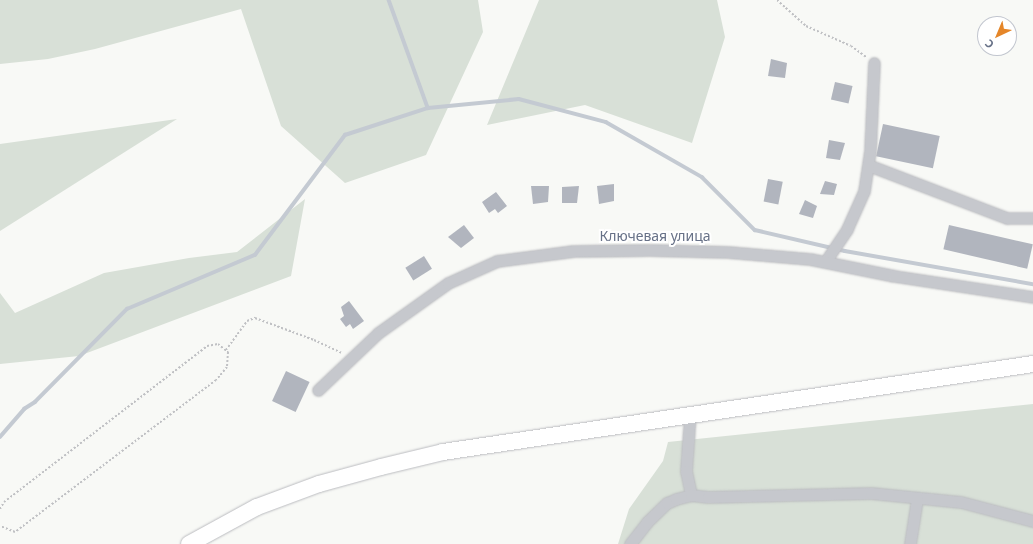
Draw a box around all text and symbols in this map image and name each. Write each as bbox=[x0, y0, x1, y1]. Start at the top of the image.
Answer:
north arrow bbox=[977, 16, 1017, 56]
text: С bbox=[981, 36, 997, 52]
street label: Ключевая улица bbox=[599, 228, 711, 244]

